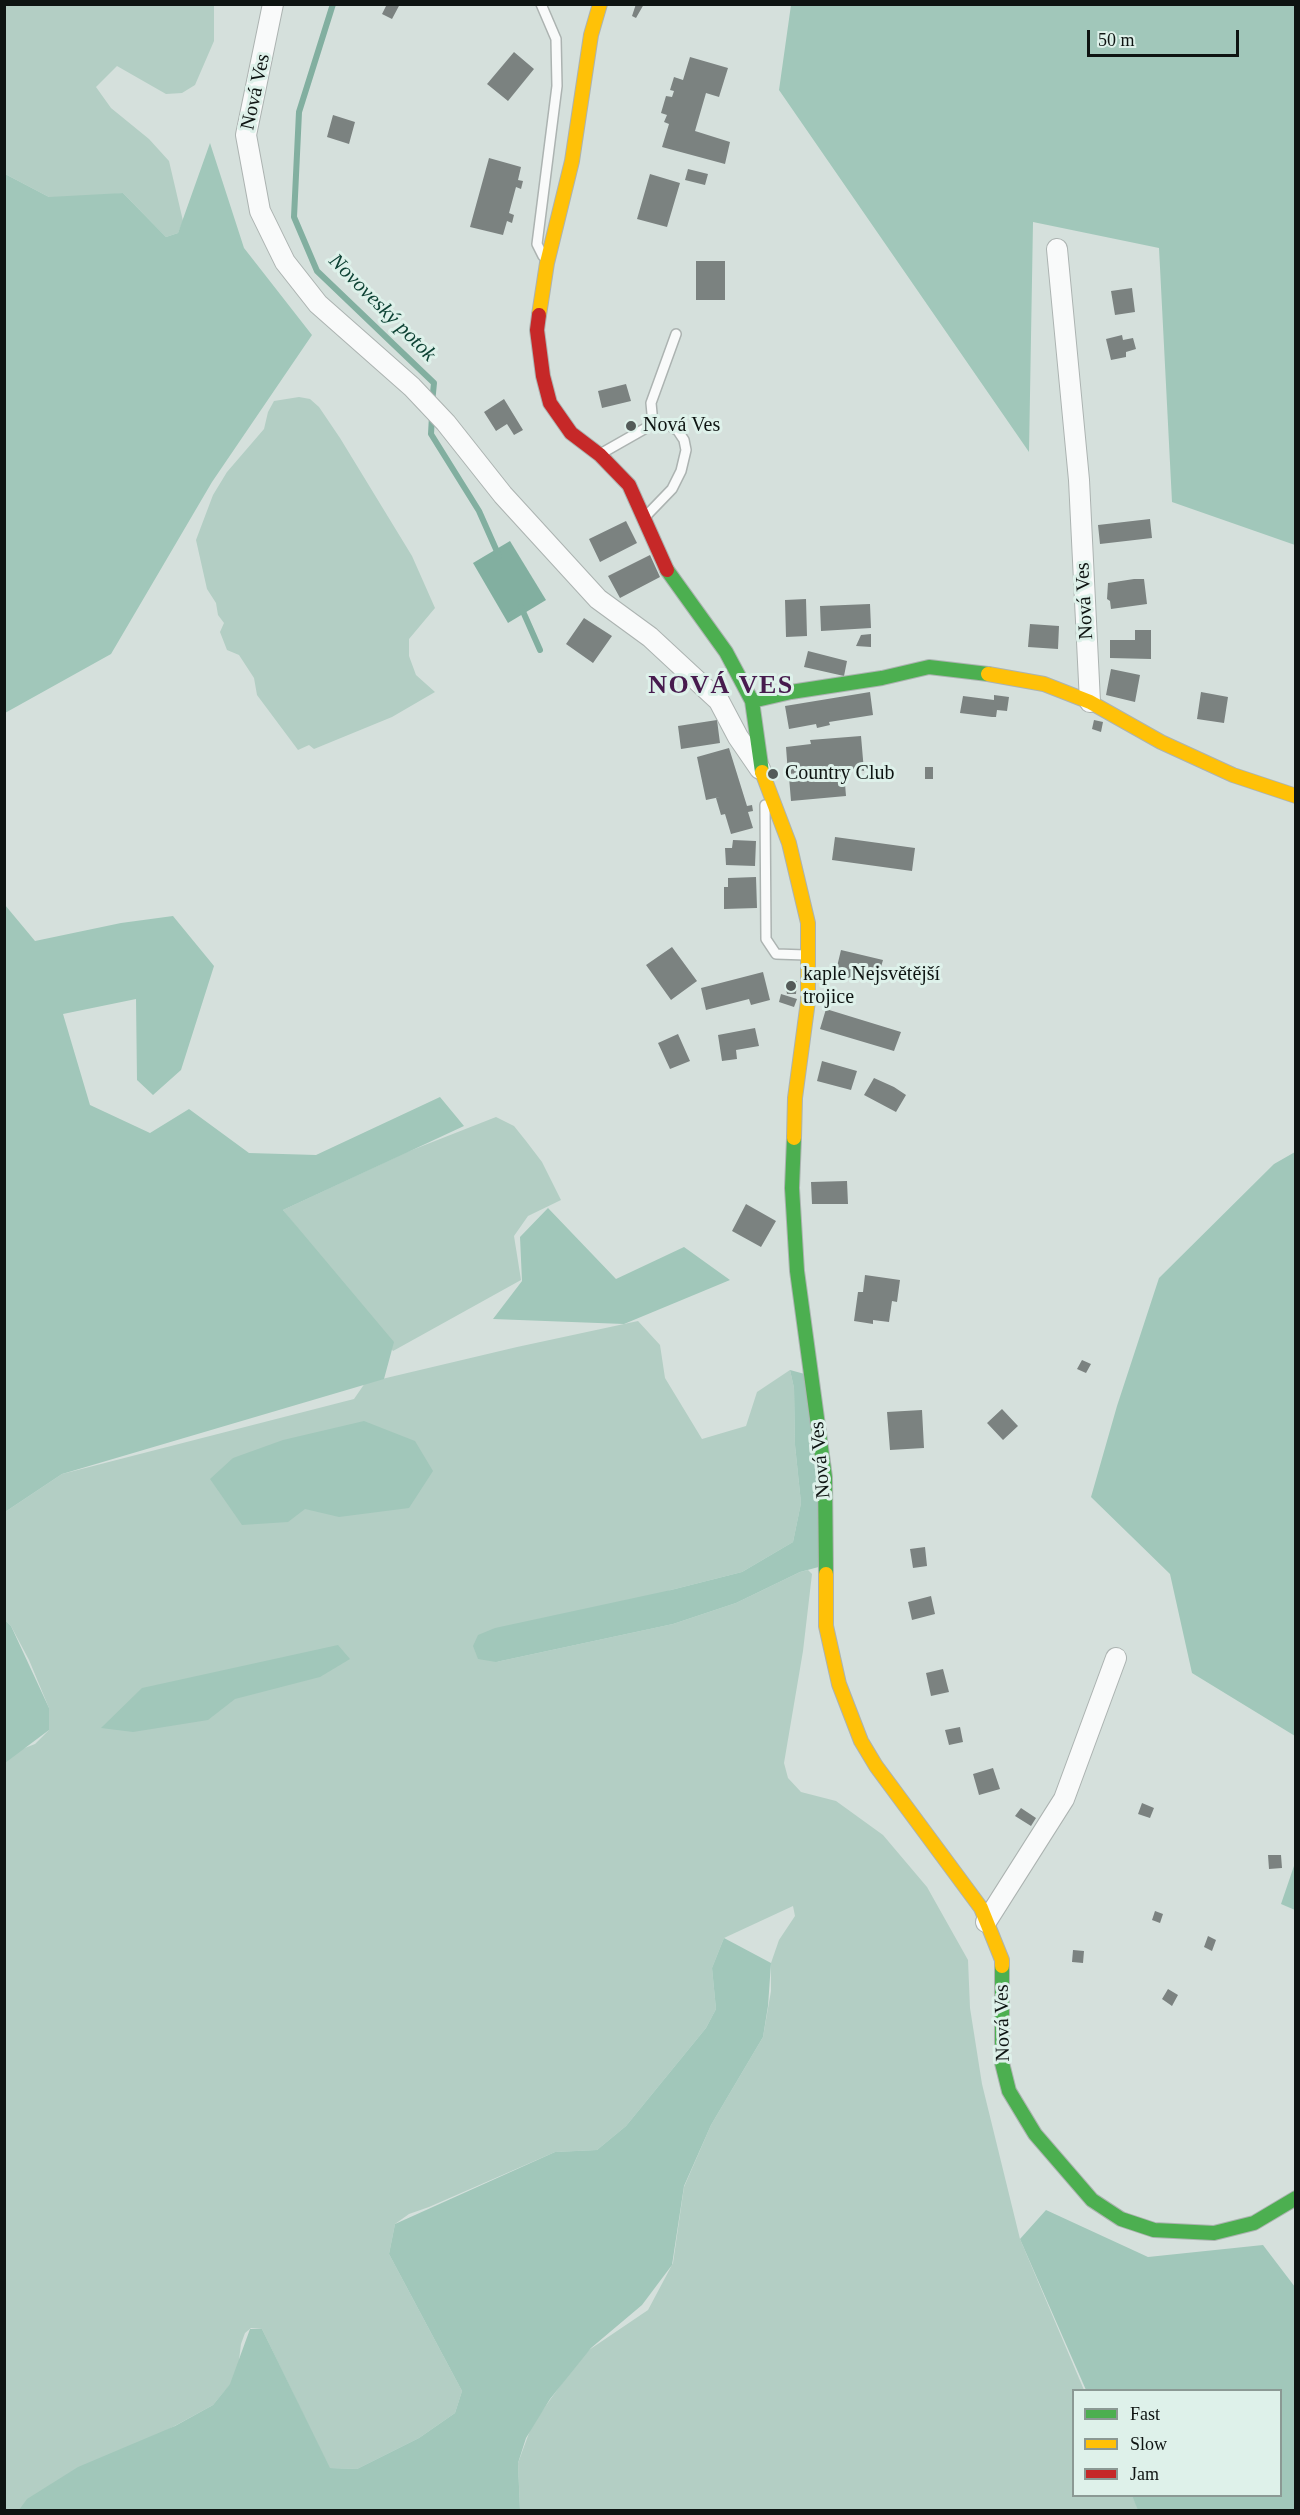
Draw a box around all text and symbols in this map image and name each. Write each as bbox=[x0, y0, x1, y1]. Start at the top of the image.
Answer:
scale bar bbox=[1090, 18, 1242, 56]
text: 50 m bbox=[1098, 30, 1135, 50]
street label: Nová Ves bbox=[236, 52, 276, 132]
water label: Novoveský potok bbox=[323, 249, 441, 367]
place label: Nová Ves bbox=[643, 414, 720, 438]
marker: Nová Ves bbox=[624, 419, 638, 433]
street label: Nová Ves bbox=[1071, 562, 1099, 640]
district label: NOVÁ VES bbox=[648, 670, 794, 702]
place label: Country Club bbox=[785, 762, 894, 786]
marker: Country Club bbox=[766, 767, 780, 781]
place label: kaple Nejsvětější trojice bbox=[803, 963, 940, 1010]
marker: kaple Nejsvětější trojice bbox=[784, 979, 798, 993]
street label: Nová Ves bbox=[806, 1420, 836, 1500]
street label: Nová Ves bbox=[990, 1984, 1016, 2062]
legend bbox=[1072, 2389, 1282, 2497]
text: Fast bbox=[1130, 2404, 1160, 2424]
text: Slow bbox=[1130, 2434, 1167, 2454]
text: Jam bbox=[1130, 2464, 1159, 2484]

